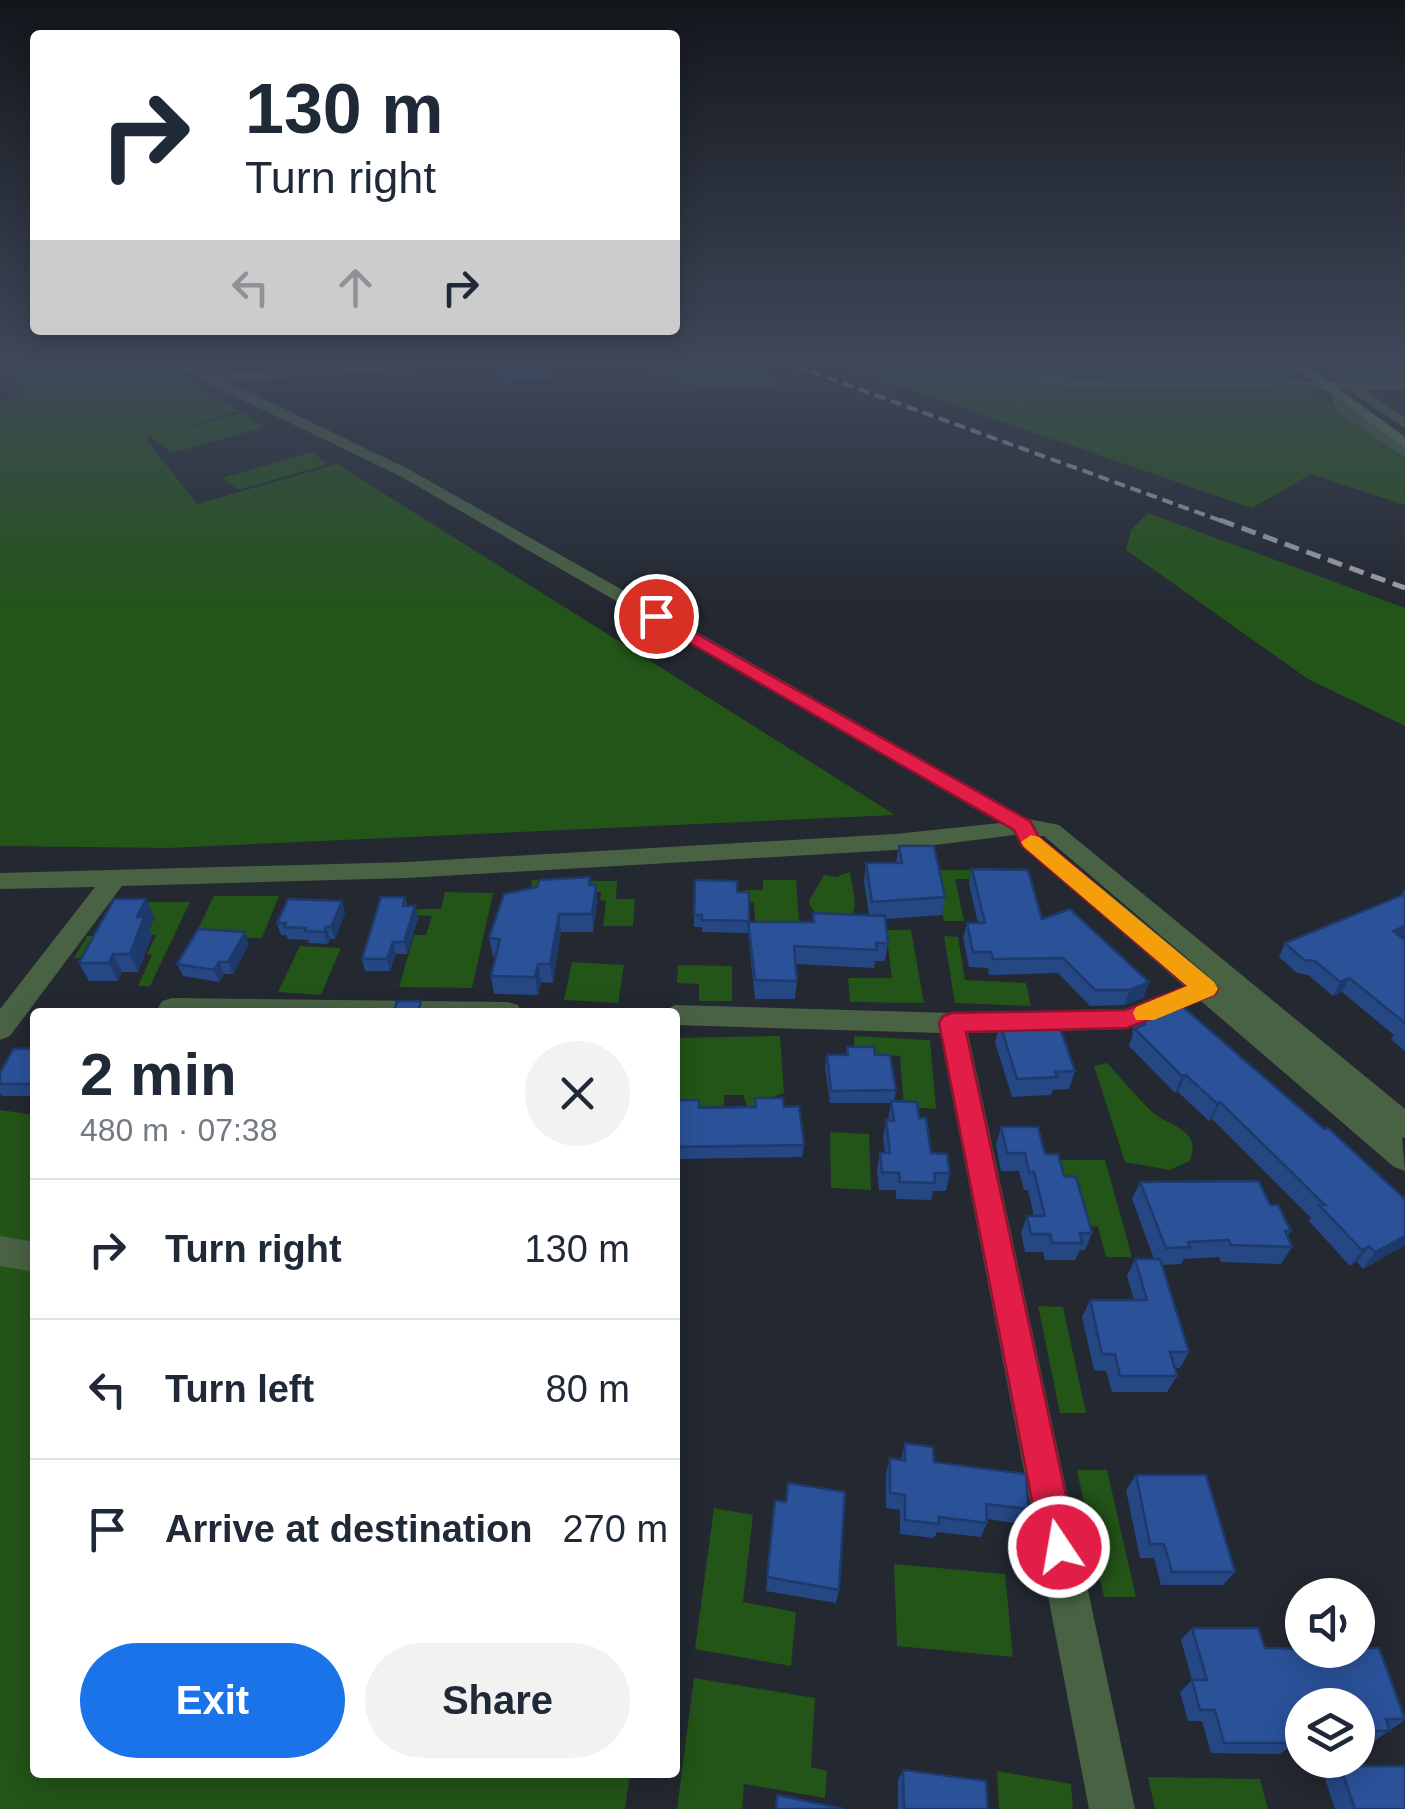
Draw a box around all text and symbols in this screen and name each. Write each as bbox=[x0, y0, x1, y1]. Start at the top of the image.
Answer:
icon: right bbox=[80, 70, 210, 200]
text: 130 m bbox=[245, 70, 443, 148]
text: Turn right bbox=[245, 152, 436, 203]
icon: left bbox=[223, 260, 278, 315]
icon: ahead bbox=[328, 260, 383, 315]
icon: right bbox=[433, 260, 488, 315]
pin bbox=[614, 574, 699, 659]
icon: arrive bbox=[629, 589, 684, 644]
text: 2 min bbox=[80, 1041, 237, 1108]
button: close bbox=[525, 1041, 630, 1146]
text: 480 m · 07:38 bbox=[80, 1112, 277, 1148]
icon: right bbox=[80, 1222, 135, 1277]
text: Turn right bbox=[165, 1228, 342, 1270]
text: 130 m bbox=[524, 1228, 630, 1270]
icon: left bbox=[80, 1362, 135, 1417]
text: Turn left bbox=[165, 1368, 314, 1410]
text: 80 m bbox=[546, 1368, 630, 1410]
position arrow bbox=[1007, 1495, 1111, 1599]
icon: arrive bbox=[80, 1502, 135, 1557]
text: Arrive at destination bbox=[165, 1508, 532, 1550]
text: 270 m bbox=[562, 1508, 668, 1550]
map controls bbox=[1285, 1578, 1375, 1778]
button: sound bbox=[1285, 1578, 1375, 1668]
button: Exit bbox=[80, 1643, 345, 1758]
button: Share bbox=[365, 1643, 630, 1758]
button: layers bbox=[1285, 1688, 1375, 1778]

